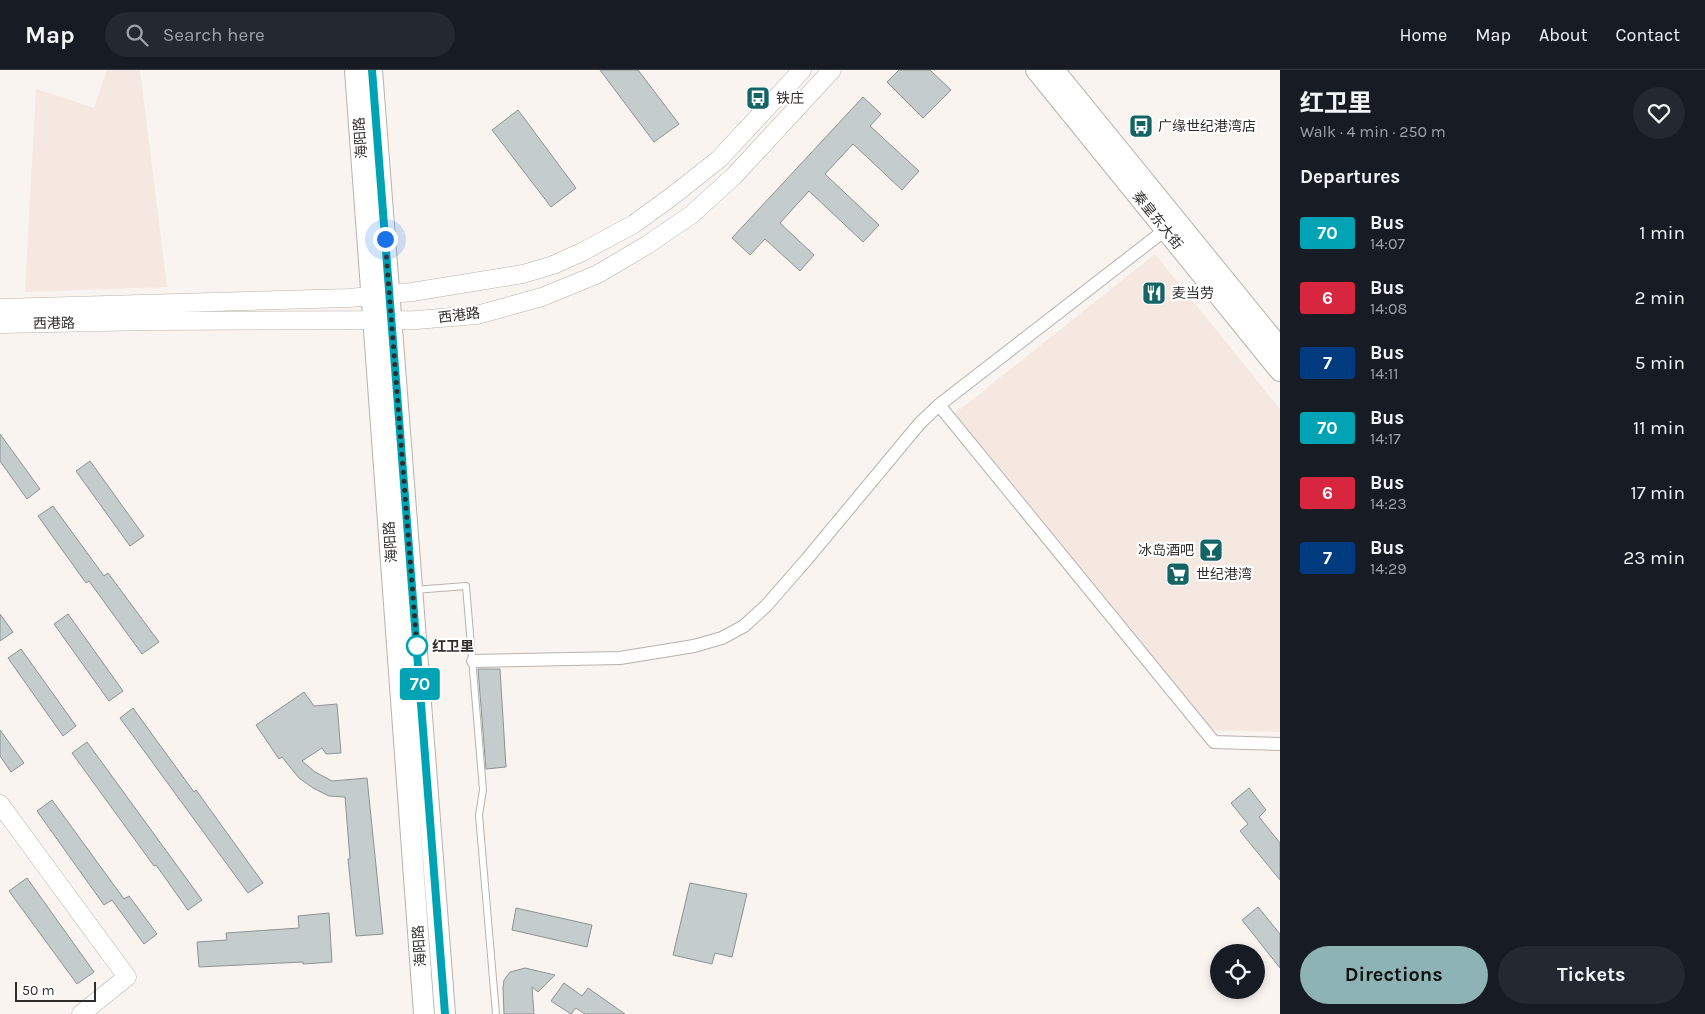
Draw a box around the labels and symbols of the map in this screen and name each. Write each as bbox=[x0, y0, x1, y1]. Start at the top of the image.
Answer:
bus stop icon: 铁庄 bbox=[745, 85, 771, 111]
place label: 铁庄 bbox=[776, 90, 804, 107]
bus stop icon: 广缘世纪港湾店 bbox=[1128, 113, 1154, 139]
street label: 海阳路 bbox=[351, 116, 370, 160]
place label: 广缘世纪港湾店 bbox=[1158, 118, 1256, 135]
street label: 秦皇东大街 bbox=[1129, 188, 1186, 253]
your location bbox=[373, 227, 398, 252]
restaurant icon: 麦当劳 bbox=[1141, 280, 1167, 306]
place label: 麦当劳 bbox=[1172, 285, 1214, 302]
street label: 西港路 bbox=[437, 305, 481, 326]
street label: 西港路 bbox=[33, 315, 75, 332]
street label: 海阳路 bbox=[381, 520, 400, 564]
bar icon: 冰岛酒吧 bbox=[1198, 537, 1224, 563]
place label: 冰岛酒吧 bbox=[1138, 542, 1194, 559]
supermarket icon: 世纪港湾 bbox=[1165, 561, 1191, 587]
place label: 世纪港湾 bbox=[1196, 566, 1252, 583]
marker: 红卫里 bbox=[406, 635, 428, 657]
place label: 红卫里 bbox=[432, 638, 474, 655]
line badge: 70 bbox=[398, 668, 442, 700]
street label: 海阳路 bbox=[410, 924, 429, 968]
scale bar bbox=[15, 979, 96, 1002]

